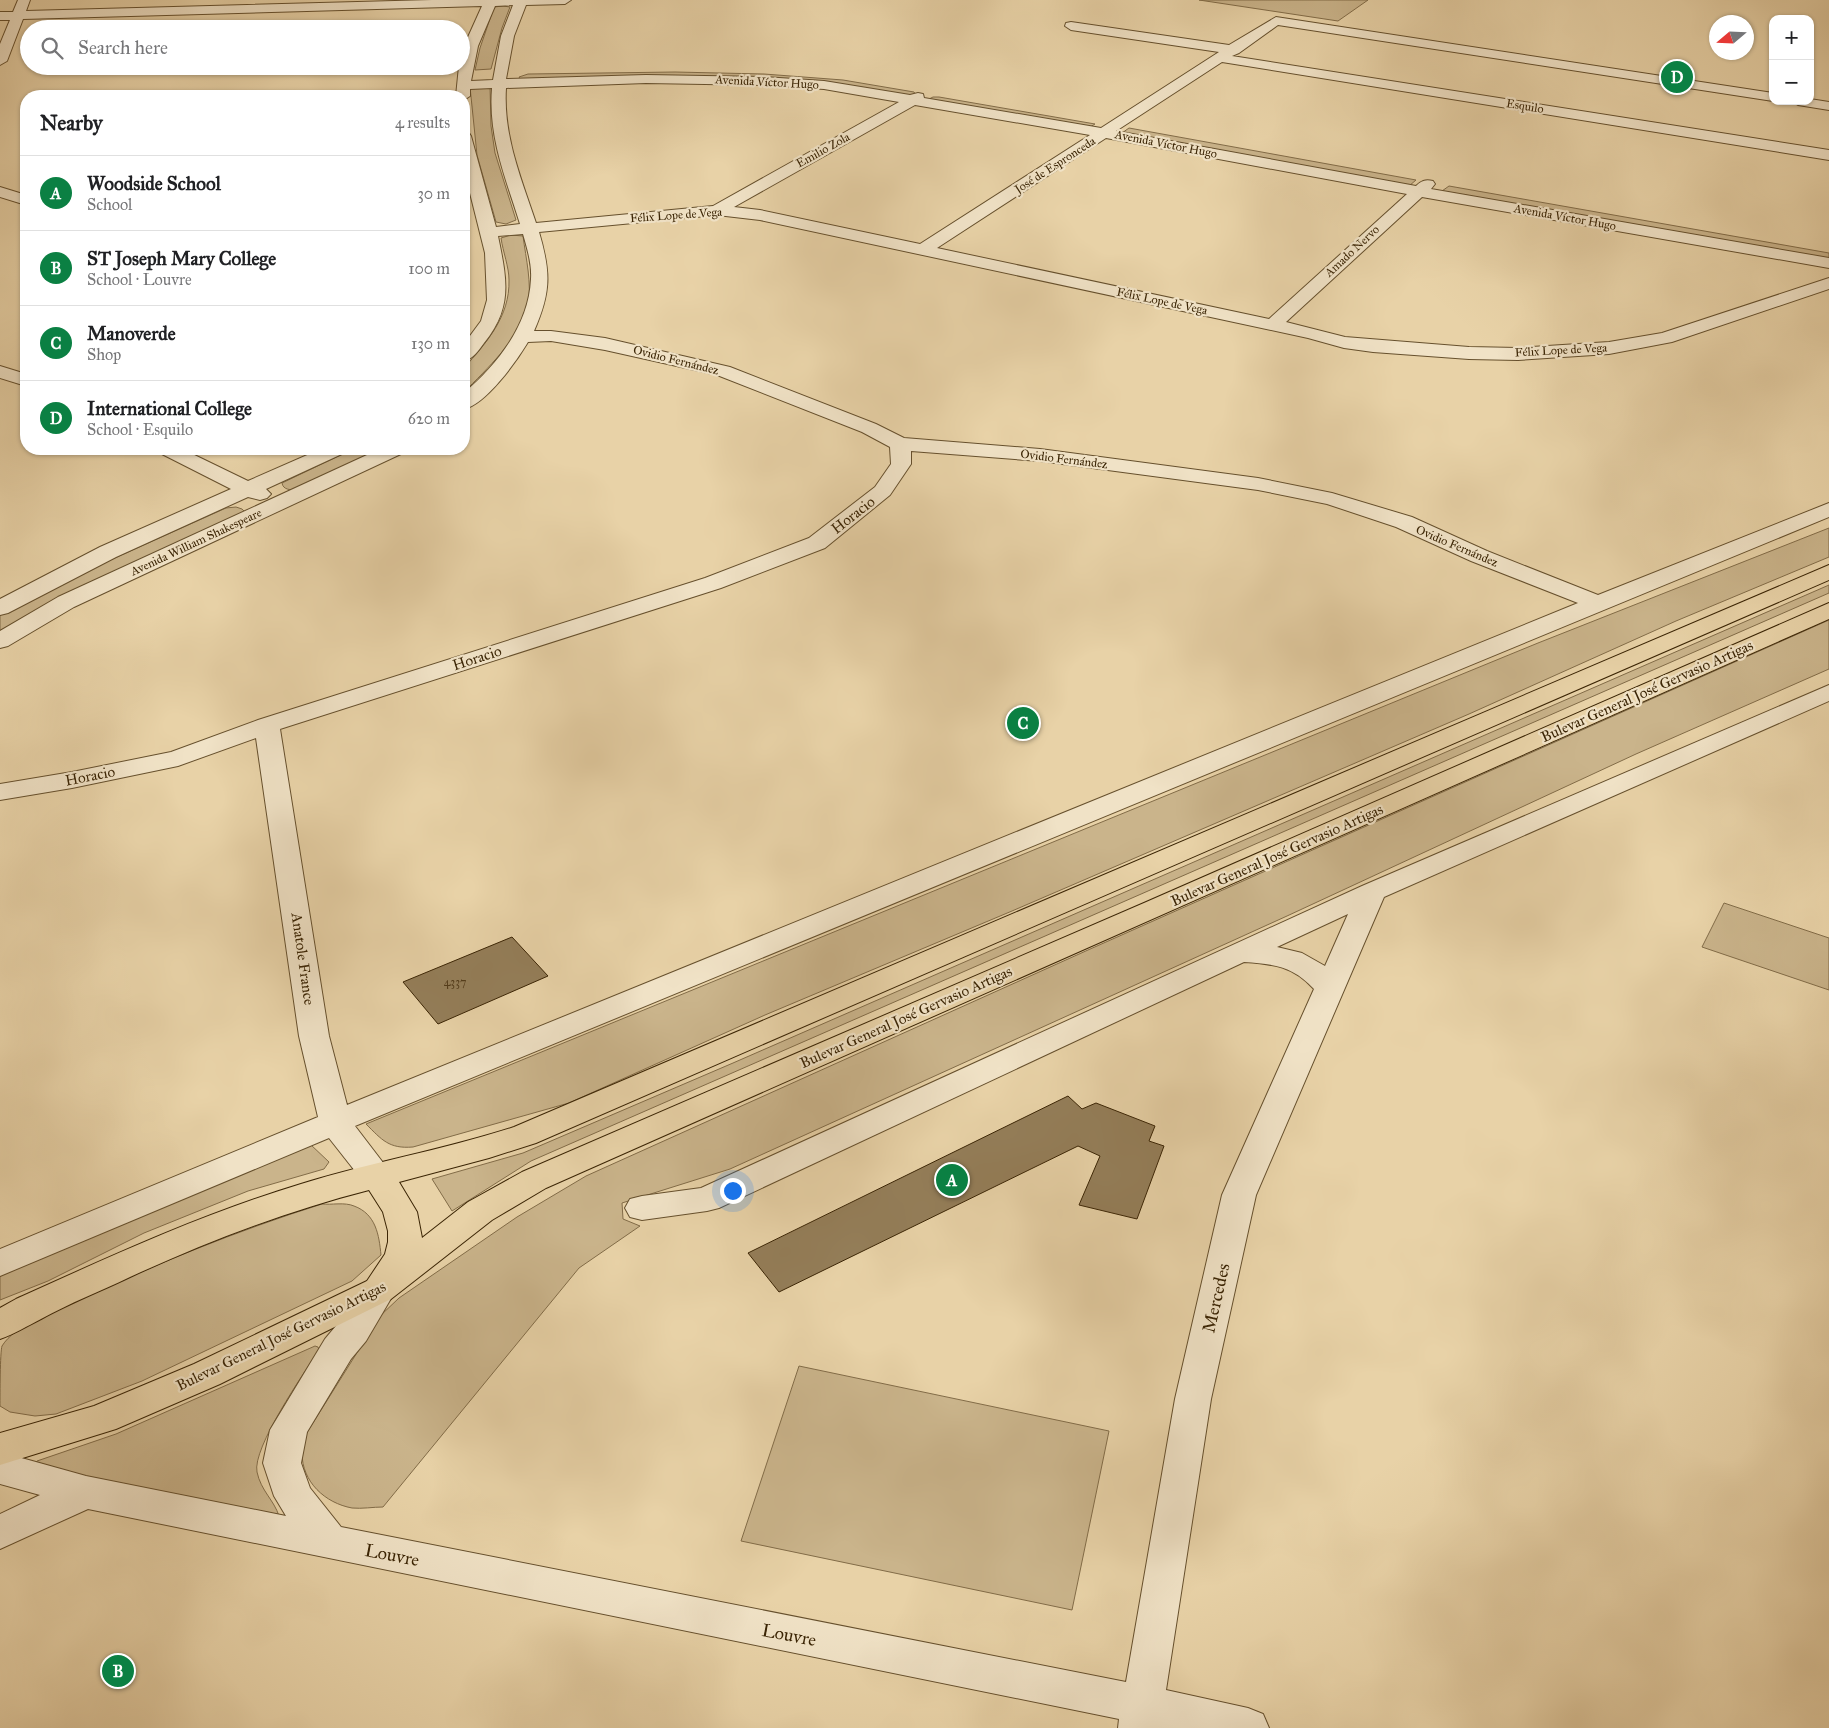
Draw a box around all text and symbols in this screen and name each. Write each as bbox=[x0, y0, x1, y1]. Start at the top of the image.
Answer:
north arrow bbox=[1709, 15, 1754, 60]
map controls bbox=[1769, 15, 1814, 105]
button: + bbox=[1769, 15, 1814, 60]
search box bbox=[20, 20, 470, 75]
icon: search bbox=[38, 34, 66, 62]
text: Search here bbox=[78, 36, 168, 59]
pin: D bbox=[1661, 58, 1693, 96]
button: − bbox=[1769, 60, 1814, 105]
street label: Avenida Víctor Hugo bbox=[714, 72, 819, 93]
street label: Esquilo bbox=[1505, 96, 1545, 117]
text: Nearby bbox=[40, 110, 103, 136]
text: 4 results bbox=[395, 113, 450, 132]
street label: Avenida Víctor Hugo bbox=[1113, 127, 1218, 162]
street label: Emilio Zola bbox=[794, 129, 853, 170]
street label: José de Espronceda bbox=[1010, 133, 1099, 198]
text: Woodside School bbox=[87, 172, 221, 195]
text: A bbox=[51, 184, 61, 203]
text: 30 m bbox=[417, 184, 450, 203]
text: School bbox=[87, 195, 132, 214]
street label: Avenida Víctor Hugo bbox=[1512, 201, 1617, 234]
street label: Félix Lope de Vega bbox=[629, 205, 724, 226]
street label: Amado Nervo bbox=[1321, 222, 1382, 280]
text: ST Joseph Mary College bbox=[87, 247, 276, 270]
text: B bbox=[51, 259, 61, 278]
text: 100 m bbox=[408, 259, 450, 278]
text: School · Louvre bbox=[87, 270, 192, 289]
street label: Félix Lope de Vega bbox=[1115, 285, 1210, 319]
text: Manoverde bbox=[87, 322, 176, 345]
text: C bbox=[51, 334, 61, 353]
text: 130 m bbox=[411, 334, 450, 353]
street label: Félix Lope de Vega bbox=[1515, 341, 1608, 360]
street label: Ovidio Fernández bbox=[632, 343, 721, 378]
text: Shop bbox=[87, 345, 121, 364]
text: International College bbox=[87, 397, 252, 420]
text: D bbox=[50, 409, 62, 428]
text: 620 m bbox=[408, 409, 450, 428]
text: School · Esquilo bbox=[87, 420, 193, 439]
street label: Ovidio Fernández bbox=[1020, 447, 1109, 471]
street label: Horacio bbox=[828, 492, 879, 538]
street label: Avenida William Shakespeare bbox=[127, 505, 264, 579]
street label: Ovidio Fernández bbox=[1414, 522, 1501, 570]
street label: Bulevar General José Gervasio Artigas bbox=[1538, 636, 1756, 747]
street label: Horacio bbox=[450, 642, 504, 674]
pin: C bbox=[1007, 704, 1039, 742]
street label: Horacio bbox=[64, 762, 117, 790]
street label: Bulevar General José Gervasio Artigas bbox=[1168, 800, 1386, 911]
street label: Anatole France bbox=[287, 911, 318, 1006]
street label: Bulevar General José Gervasio Artigas bbox=[797, 962, 1015, 1073]
house number: 4337 bbox=[444, 975, 466, 989]
pin: A bbox=[936, 1161, 968, 1199]
your location bbox=[720, 1178, 746, 1204]
street label: Mercedes bbox=[1197, 1261, 1235, 1335]
street label: Bulevar General José Gervasio Artigas bbox=[173, 1277, 389, 1396]
street label: Louvre bbox=[363, 1539, 421, 1571]
street label: Louvre bbox=[760, 1619, 818, 1651]
pin: B bbox=[102, 1652, 134, 1690]

